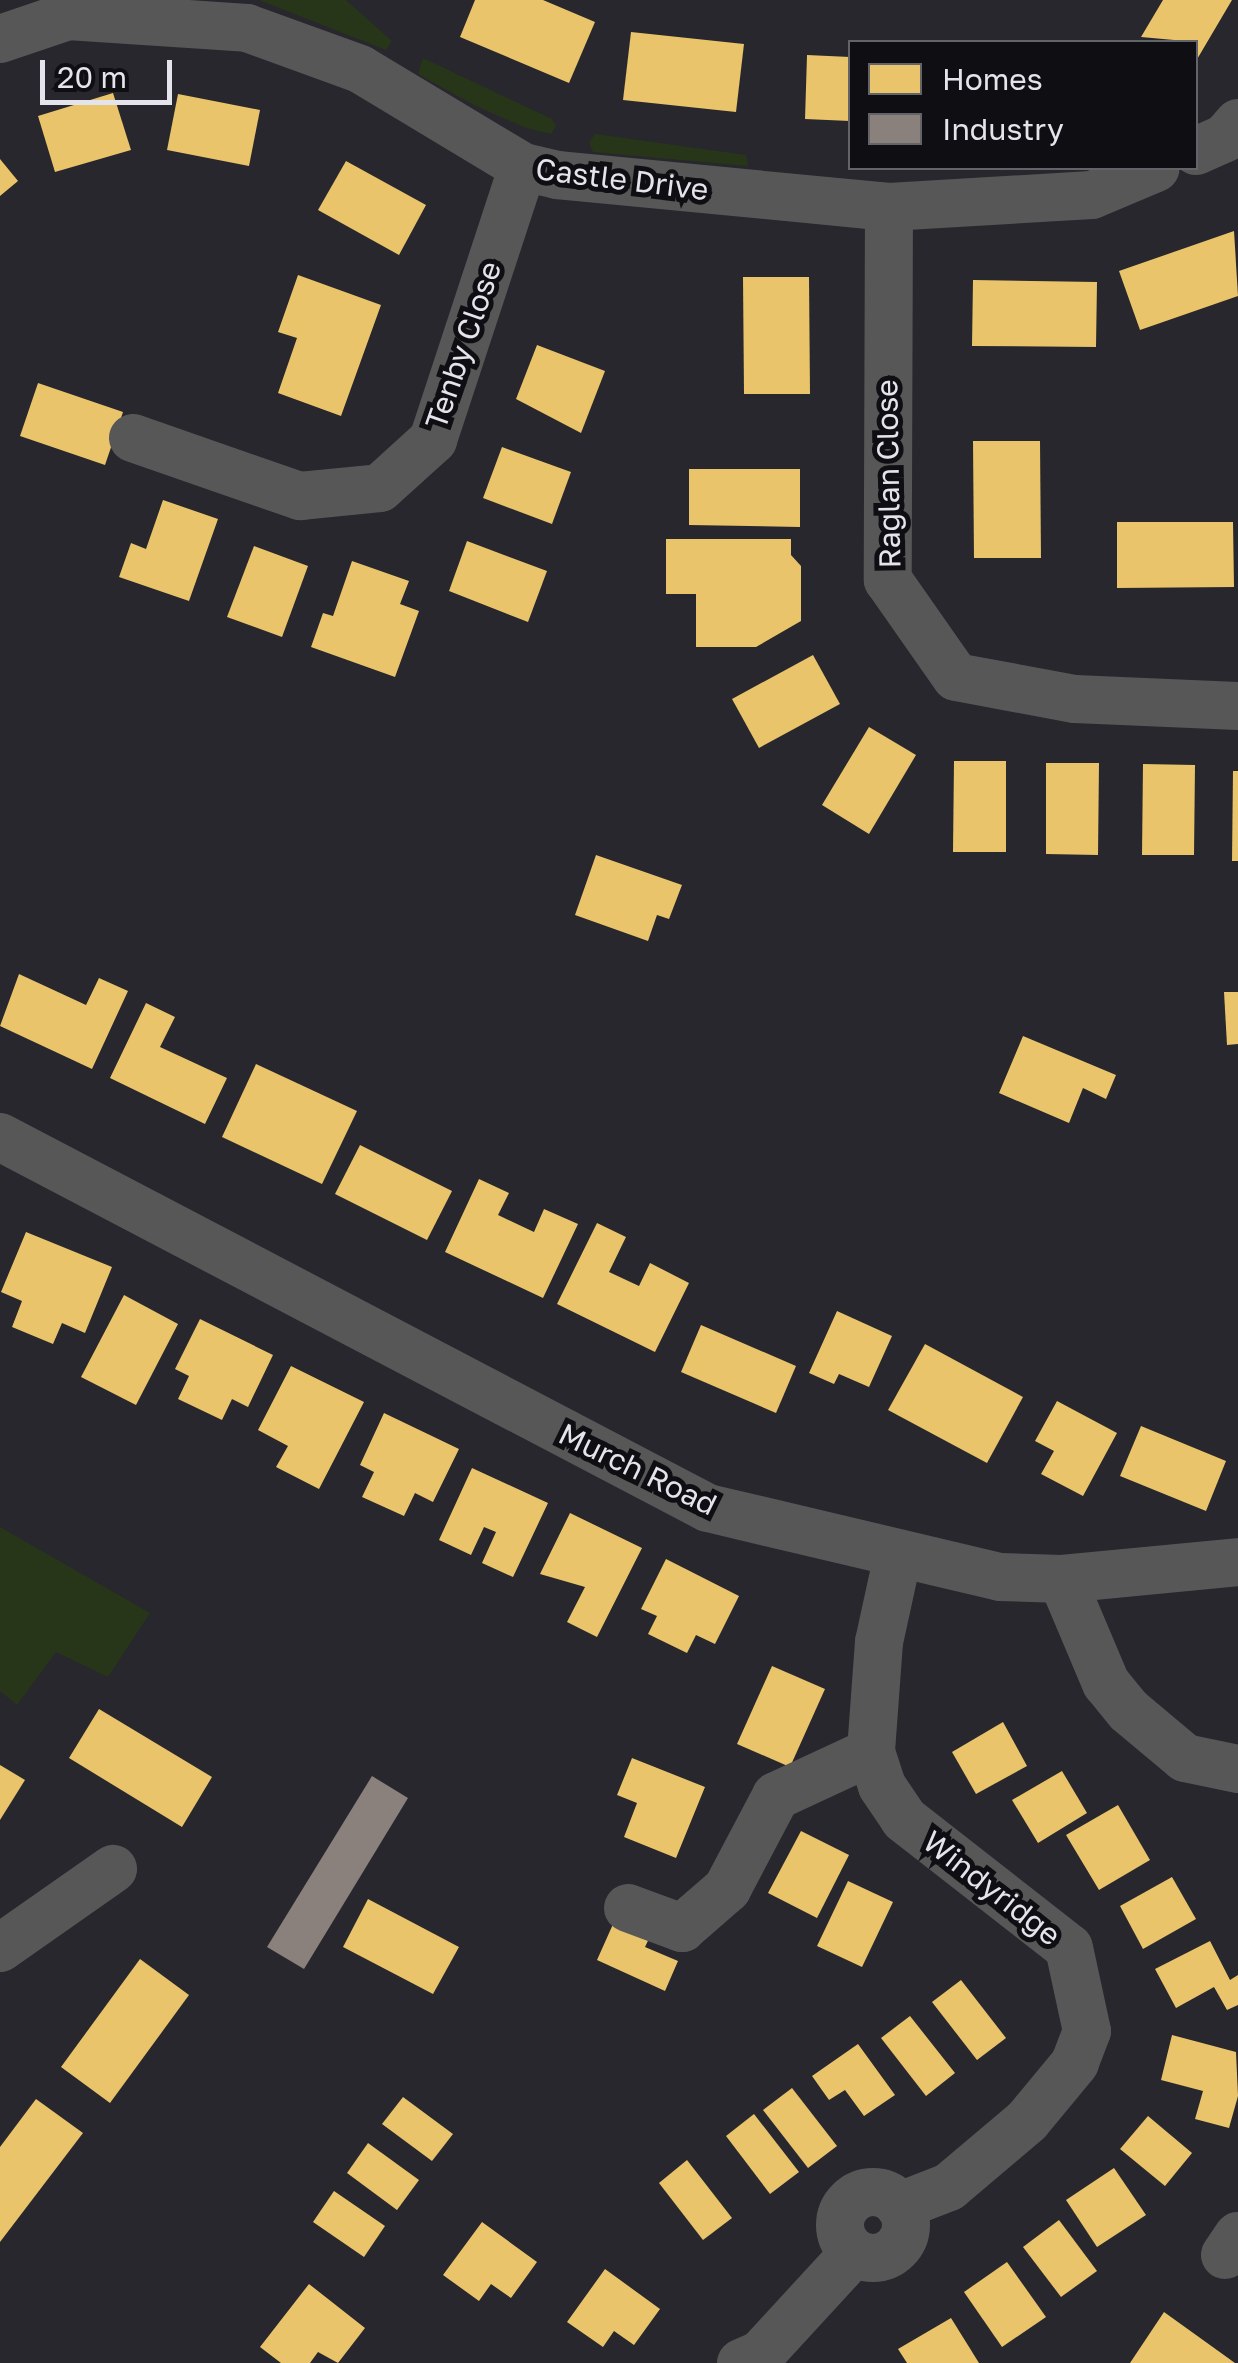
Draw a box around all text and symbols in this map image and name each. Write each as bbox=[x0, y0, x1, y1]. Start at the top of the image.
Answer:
scale bar bbox=[45, 40, 178, 102]
legend bbox=[848, 40, 1198, 170]
text: 20 m bbox=[57, 59, 127, 95]
text: Homes bbox=[942, 61, 1043, 97]
text: Industry bbox=[942, 111, 1064, 147]
street label: Castle Drive bbox=[534, 151, 710, 207]
street label: Tenby Close bbox=[418, 256, 508, 434]
street label: Raglan Close bbox=[868, 379, 908, 569]
street label: Murch Road bbox=[553, 1415, 723, 1523]
street label: Windyridge bbox=[916, 1823, 1068, 1953]

